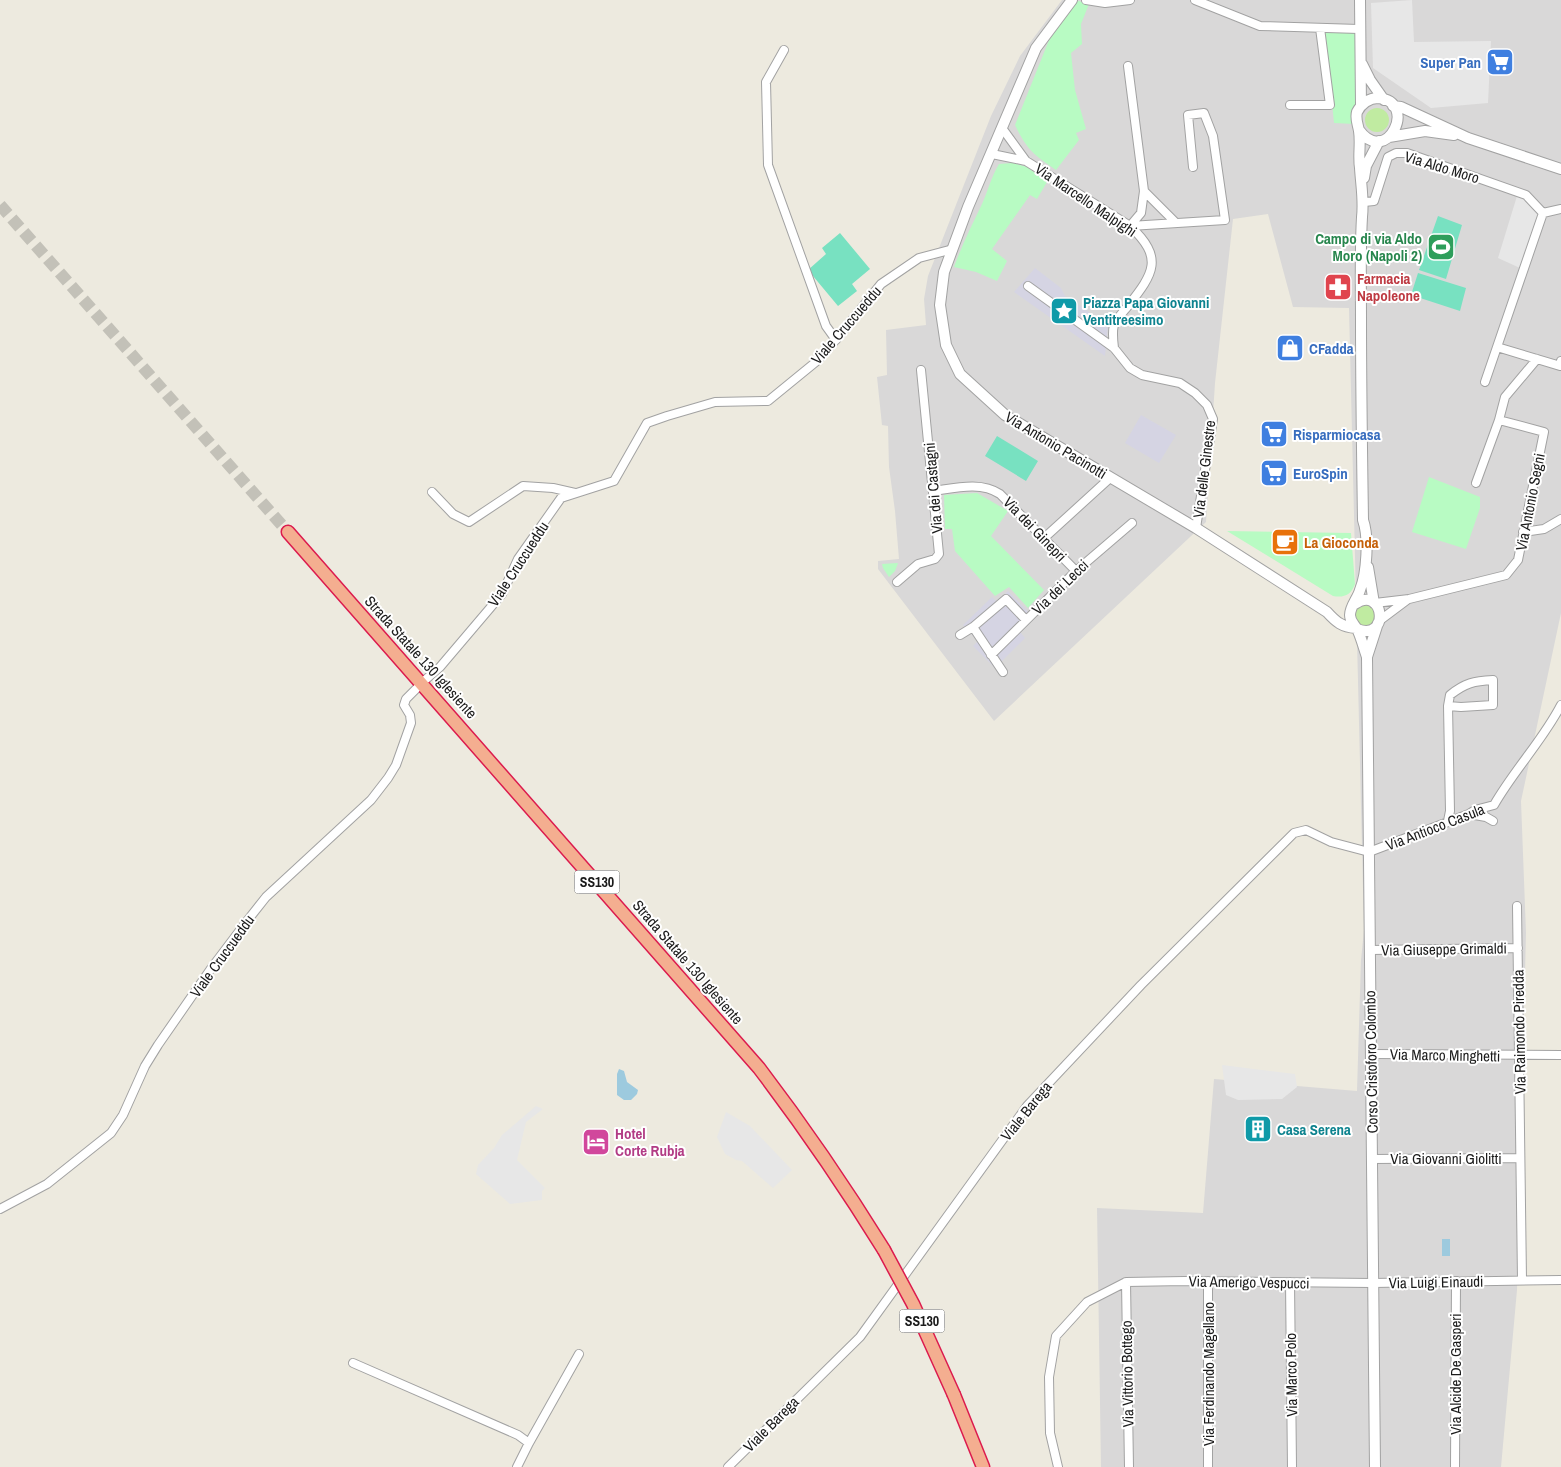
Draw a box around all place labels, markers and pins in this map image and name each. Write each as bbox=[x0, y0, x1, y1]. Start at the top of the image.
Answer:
supermarket icon: Super Pan bbox=[1485, 47, 1515, 77]
place label: Super Pan bbox=[1420, 52, 1481, 73]
place label: Campo di via Aldo Moro (Napoli 2) bbox=[1315, 228, 1422, 266]
sports icon: Campo di via Aldo Moro (Napoli 2) bbox=[1426, 232, 1456, 262]
place label: Farmacia Napoleone bbox=[1357, 268, 1420, 306]
pharmacy icon: Farmacia Napoleone bbox=[1323, 272, 1353, 302]
place label: Piazza Papa Giovanni Ventitreesimo bbox=[1083, 292, 1209, 330]
place icon: Piazza Papa Giovanni Ventitreesimo bbox=[1049, 296, 1079, 326]
shop icon: CFadda bbox=[1275, 333, 1305, 363]
place label: CFadda bbox=[1309, 338, 1354, 359]
supermarket icon: Risparmiocasa bbox=[1259, 419, 1289, 449]
place label: Risparmiocasa bbox=[1293, 424, 1381, 445]
supermarket icon: EuroSpin bbox=[1259, 458, 1289, 488]
place label: EuroSpin bbox=[1293, 463, 1348, 484]
cafe icon: La Gioconda bbox=[1270, 527, 1300, 557]
place label: La Gioconda bbox=[1304, 532, 1379, 553]
building icon: Casa Serena bbox=[1243, 1114, 1273, 1144]
place label: Casa Serena bbox=[1277, 1119, 1351, 1140]
place label: Hotel Corte Rubja bbox=[615, 1123, 685, 1161]
hotel icon: Hotel Corte Rubja bbox=[581, 1127, 611, 1157]

